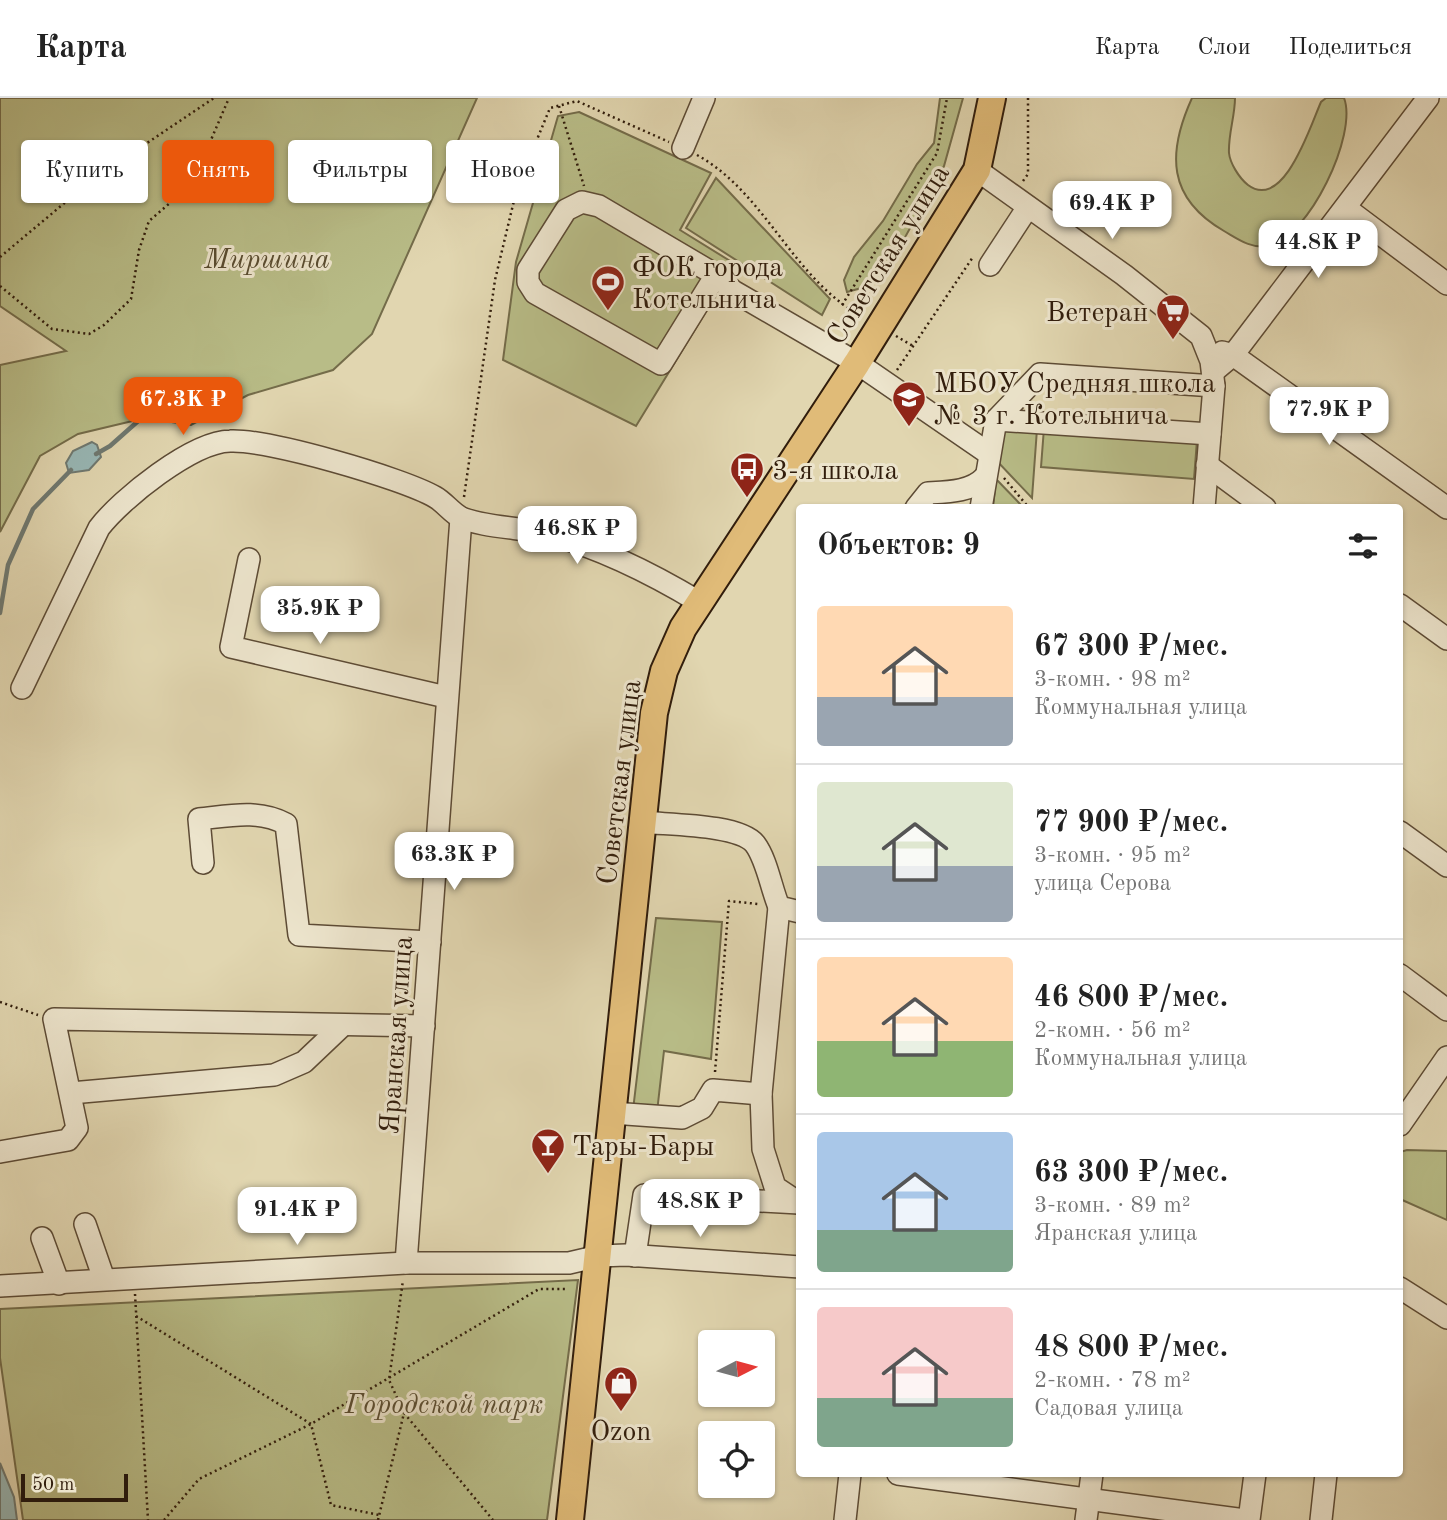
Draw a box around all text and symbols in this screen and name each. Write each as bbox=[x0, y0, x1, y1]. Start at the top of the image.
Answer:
text: Карта bbox=[35, 32, 127, 65]
text: Карта bbox=[1095, 36, 1160, 60]
text: Слои bbox=[1198, 36, 1251, 60]
text: Поделиться bbox=[1289, 36, 1412, 60]
chip: Купить bbox=[21, 140, 148, 203]
chip: Снять bbox=[162, 140, 274, 203]
chip: Фильтры bbox=[288, 140, 432, 203]
chip: Новое bbox=[446, 140, 559, 203]
street label: Советская улица bbox=[823, 161, 956, 350]
pin: 69.4K ₽ bbox=[1047, 181, 1177, 241]
text: 69.4K ₽ bbox=[1069, 192, 1155, 215]
pin: 44.8K ₽ bbox=[1253, 220, 1383, 280]
text: 44.8K ₽ bbox=[1275, 231, 1361, 254]
park label: Миршина bbox=[203, 247, 330, 275]
place label: ФОК города Котельнича bbox=[632, 255, 783, 315]
sports icon: ФОК города Котельнича bbox=[589, 263, 627, 312]
supermarket icon: Ветеран bbox=[1154, 292, 1192, 341]
place label: Ветеран bbox=[1046, 300, 1148, 328]
place label: МБОУ Средняя школа № 3 г. Котельнича bbox=[934, 371, 1216, 431]
pin: 67.3K ₽ bbox=[118, 378, 248, 437]
school or university icon: МБОУ Средняя школа № 3 г. Котельнича bbox=[890, 379, 928, 428]
text: 67.3K ₽ bbox=[140, 388, 226, 411]
pin: 77.9K ₽ bbox=[1264, 388, 1394, 447]
text: 77.9K ₽ bbox=[1286, 398, 1372, 421]
bus stop icon: 3-я школа bbox=[728, 450, 766, 499]
place label: 3-я школа bbox=[772, 458, 898, 486]
pin: 46.8K ₽ bbox=[512, 506, 642, 566]
text: 46.8K ₽ bbox=[534, 517, 620, 540]
icon: filters bbox=[1344, 527, 1382, 565]
text: Объектов: 9 bbox=[817, 531, 980, 561]
pin: 35.9K ₽ bbox=[255, 587, 385, 646]
text: 35.9K ₽ bbox=[277, 597, 363, 620]
text: 67 300 ₽/мес. bbox=[1034, 632, 1228, 662]
icon: home bbox=[873, 634, 957, 718]
text: 3-комн. · 98 m² bbox=[1034, 668, 1191, 691]
street label: Советская улица bbox=[595, 678, 647, 886]
text: Коммунальная улица bbox=[1034, 696, 1247, 719]
text: 77 900 ₽/мес. bbox=[1034, 808, 1228, 838]
icon: home bbox=[873, 810, 957, 894]
pin: 63.3K ₽ bbox=[389, 832, 519, 892]
text: 63.3K ₽ bbox=[411, 843, 497, 866]
text: 3-комн. · 95 m² bbox=[1034, 844, 1191, 867]
text: улица Серова bbox=[1034, 872, 1171, 895]
street label: Яранская улица bbox=[377, 935, 419, 1135]
text: 46 800 ₽/мес. bbox=[1034, 983, 1228, 1013]
icon: home bbox=[873, 985, 957, 1069]
text: 2-комн. · 56 m² bbox=[1034, 1019, 1191, 1042]
text: Коммунальная улица bbox=[1034, 1047, 1247, 1070]
bar icon: Тары-Бары bbox=[529, 1126, 567, 1175]
place label: Тары-Бары bbox=[572, 1134, 714, 1162]
text: 63 300 ₽/мес. bbox=[1034, 1158, 1228, 1188]
icon: home bbox=[873, 1160, 957, 1244]
pin: 48.8K ₽ bbox=[635, 1180, 765, 1239]
pin: 91.4K ₽ bbox=[232, 1188, 362, 1247]
text: 48.8K ₽ bbox=[657, 1190, 743, 1213]
text: 3-комн. · 89 m² bbox=[1034, 1194, 1191, 1217]
text: 91.4K ₽ bbox=[254, 1198, 340, 1221]
text: Яранская улица bbox=[1034, 1222, 1197, 1245]
north arrow bbox=[698, 1330, 775, 1407]
map controls bbox=[698, 1330, 775, 1498]
text: 48 800 ₽/мес. bbox=[1034, 1333, 1228, 1363]
icon: home bbox=[873, 1335, 957, 1419]
shop icon: Ozon bbox=[602, 1364, 640, 1413]
text: 2-комн. · 78 m² bbox=[1034, 1369, 1191, 1392]
park label: Городской парк bbox=[344, 1392, 543, 1420]
text: Садовая улица bbox=[1034, 1397, 1183, 1420]
place label: Ozon bbox=[591, 1419, 651, 1447]
button: locate bbox=[698, 1421, 775, 1498]
scale bar bbox=[21, 1471, 128, 1503]
text: 50 m bbox=[32, 1476, 74, 1495]

